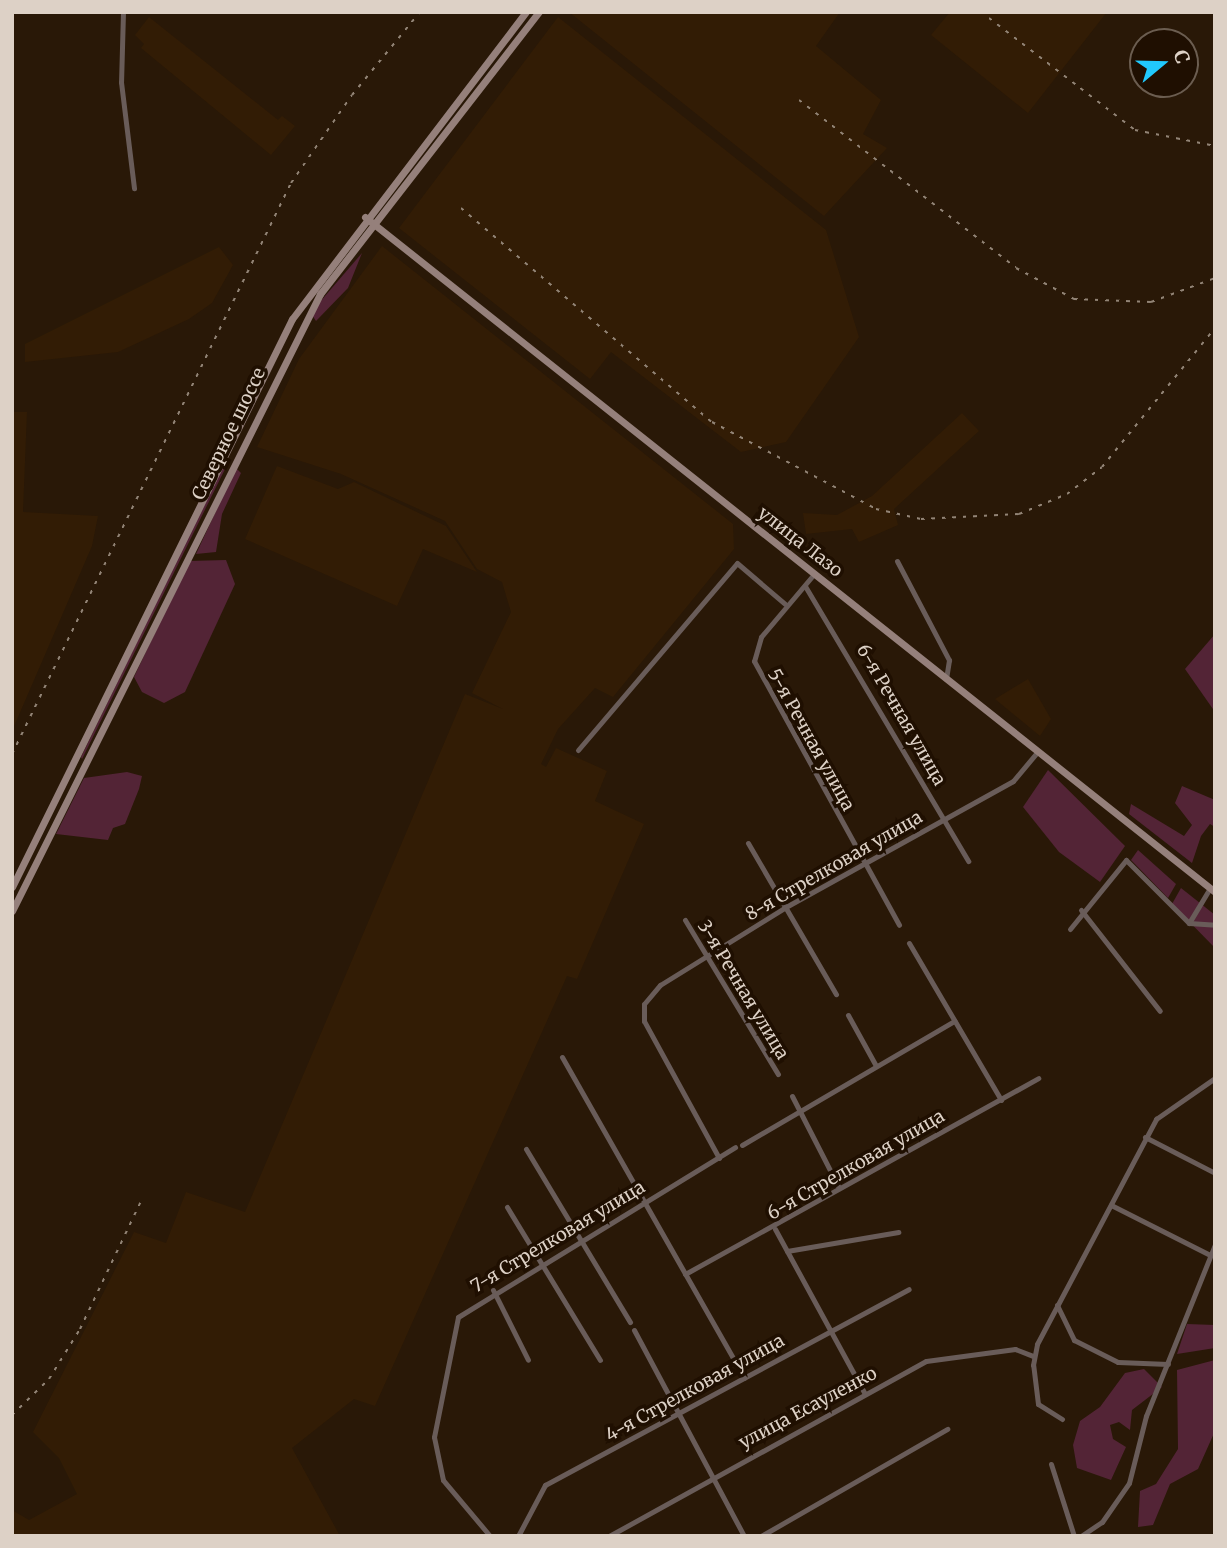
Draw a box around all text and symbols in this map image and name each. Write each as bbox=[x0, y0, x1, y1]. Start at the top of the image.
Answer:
north arrow bbox=[1129, 28, 1199, 98]
text: С bbox=[1169, 47, 1195, 67]
street label: Северное шоссе bbox=[188, 364, 270, 504]
street label: улица Лазо bbox=[753, 502, 847, 582]
street label: 6-я Речная улица bbox=[852, 641, 950, 789]
street label: 5-я Речная улица bbox=[763, 665, 859, 815]
street label: 8-я Стрелковая улица bbox=[742, 806, 926, 926]
street label: 3-я Речная улица bbox=[693, 917, 793, 1063]
street label: 6-я Стрелковая улица bbox=[763, 1105, 949, 1225]
street label: 7-я Стрелковая улица bbox=[467, 1176, 649, 1298]
street label: 4-я Стрелковая улица bbox=[602, 1330, 788, 1446]
street label: улица Есауленко bbox=[735, 1362, 881, 1454]

